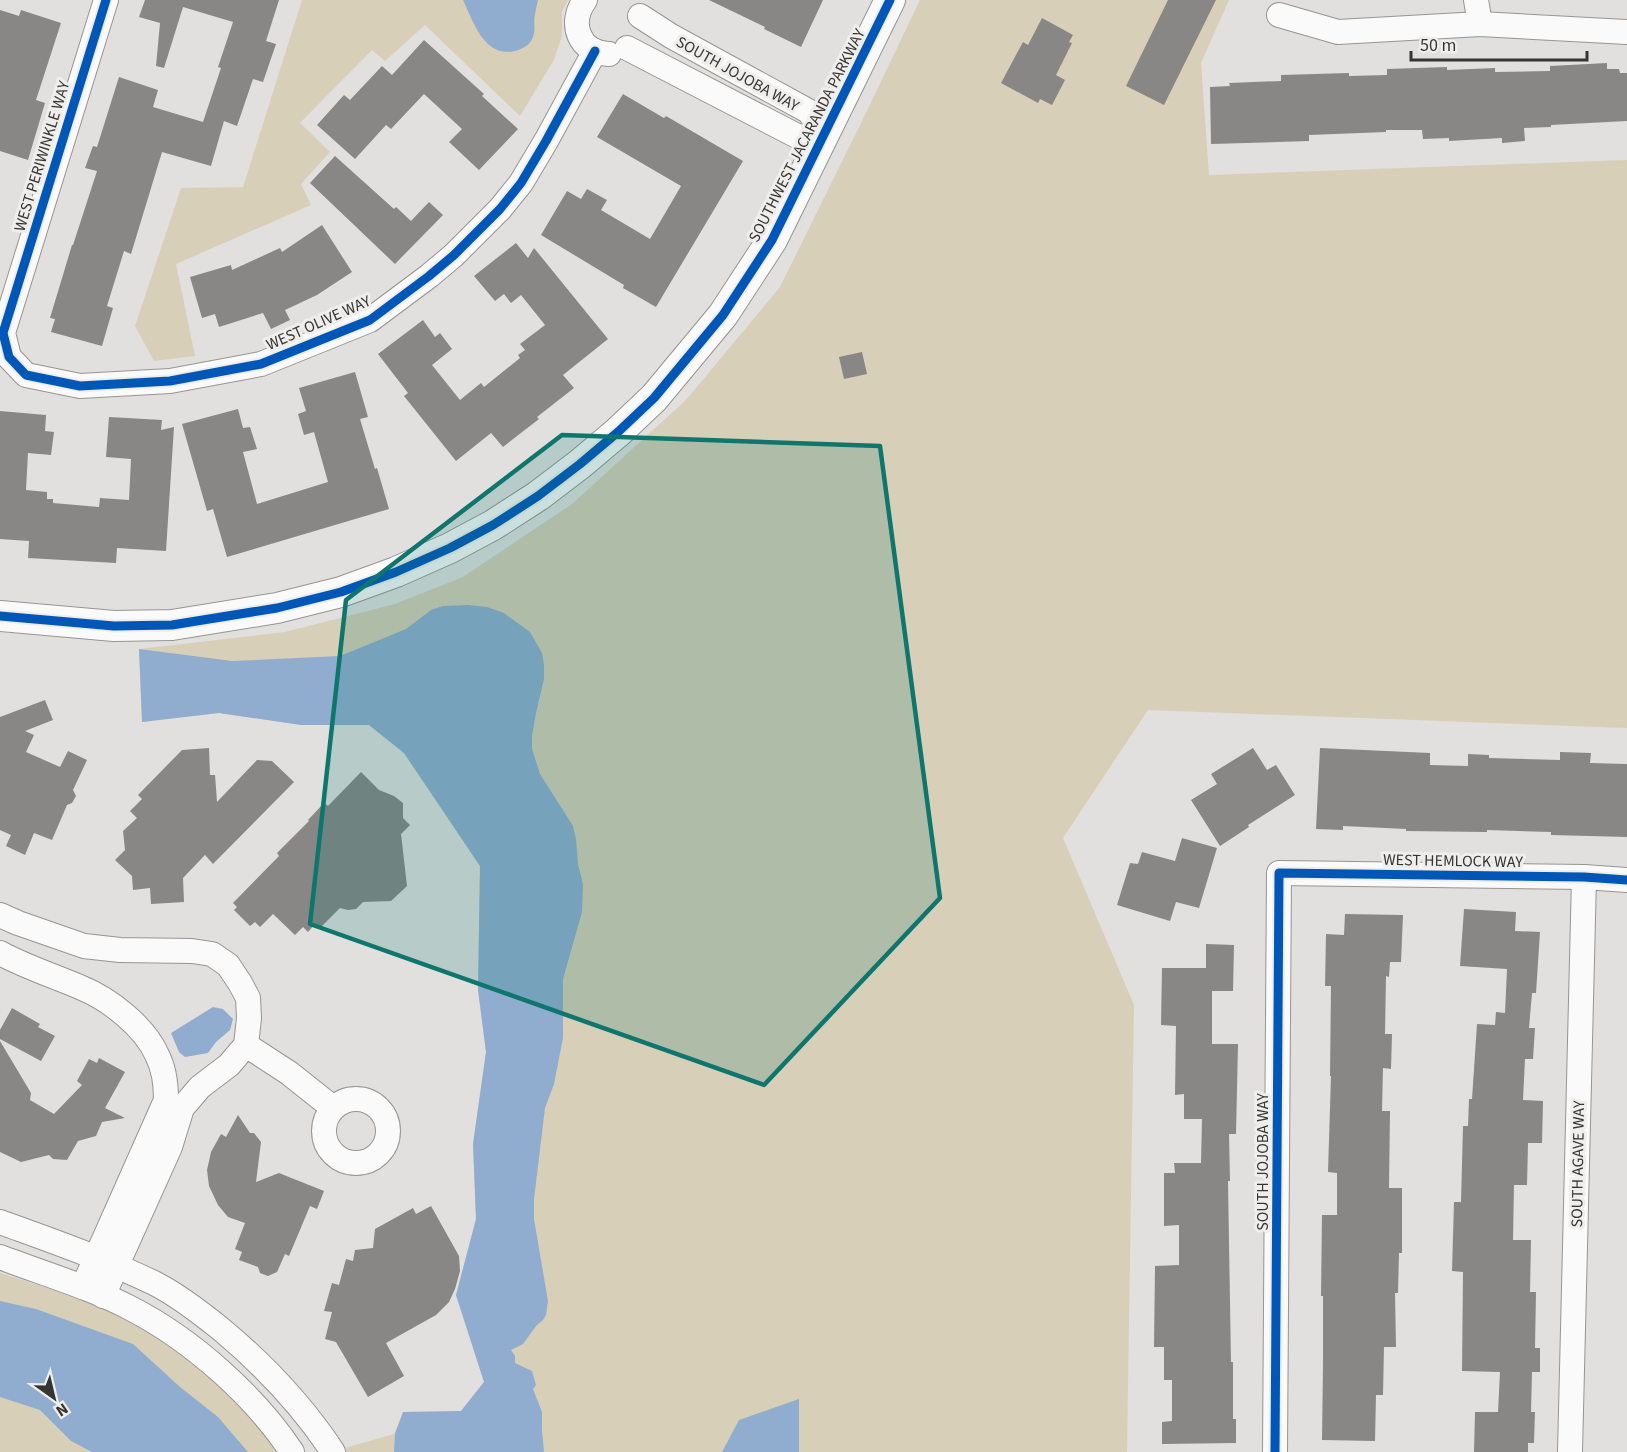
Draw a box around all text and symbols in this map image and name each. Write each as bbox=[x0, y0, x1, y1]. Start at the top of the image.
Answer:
scale bar bbox=[1411, 24, 1586, 62]
street label: SOUTHWEST JACARANDA PARKWAY bbox=[743, 25, 871, 246]
street label: SOUTH JOJOBA WAY bbox=[672, 31, 803, 117]
text: 50 m bbox=[1420, 33, 1456, 58]
street label: WEST PERIWINKLE WAY bbox=[9, 78, 75, 234]
street label: WEST OLIVE WAY bbox=[263, 290, 374, 356]
street label: WEST HEMLOCK WAY bbox=[1383, 849, 1523, 873]
street label: SOUTH JOJOBA WAY bbox=[1252, 1093, 1274, 1231]
street label: SOUTH AGAVE WAY bbox=[1566, 1100, 1590, 1228]
north arrow bbox=[24, 1368, 84, 1428]
text: N bbox=[51, 1398, 72, 1422]

